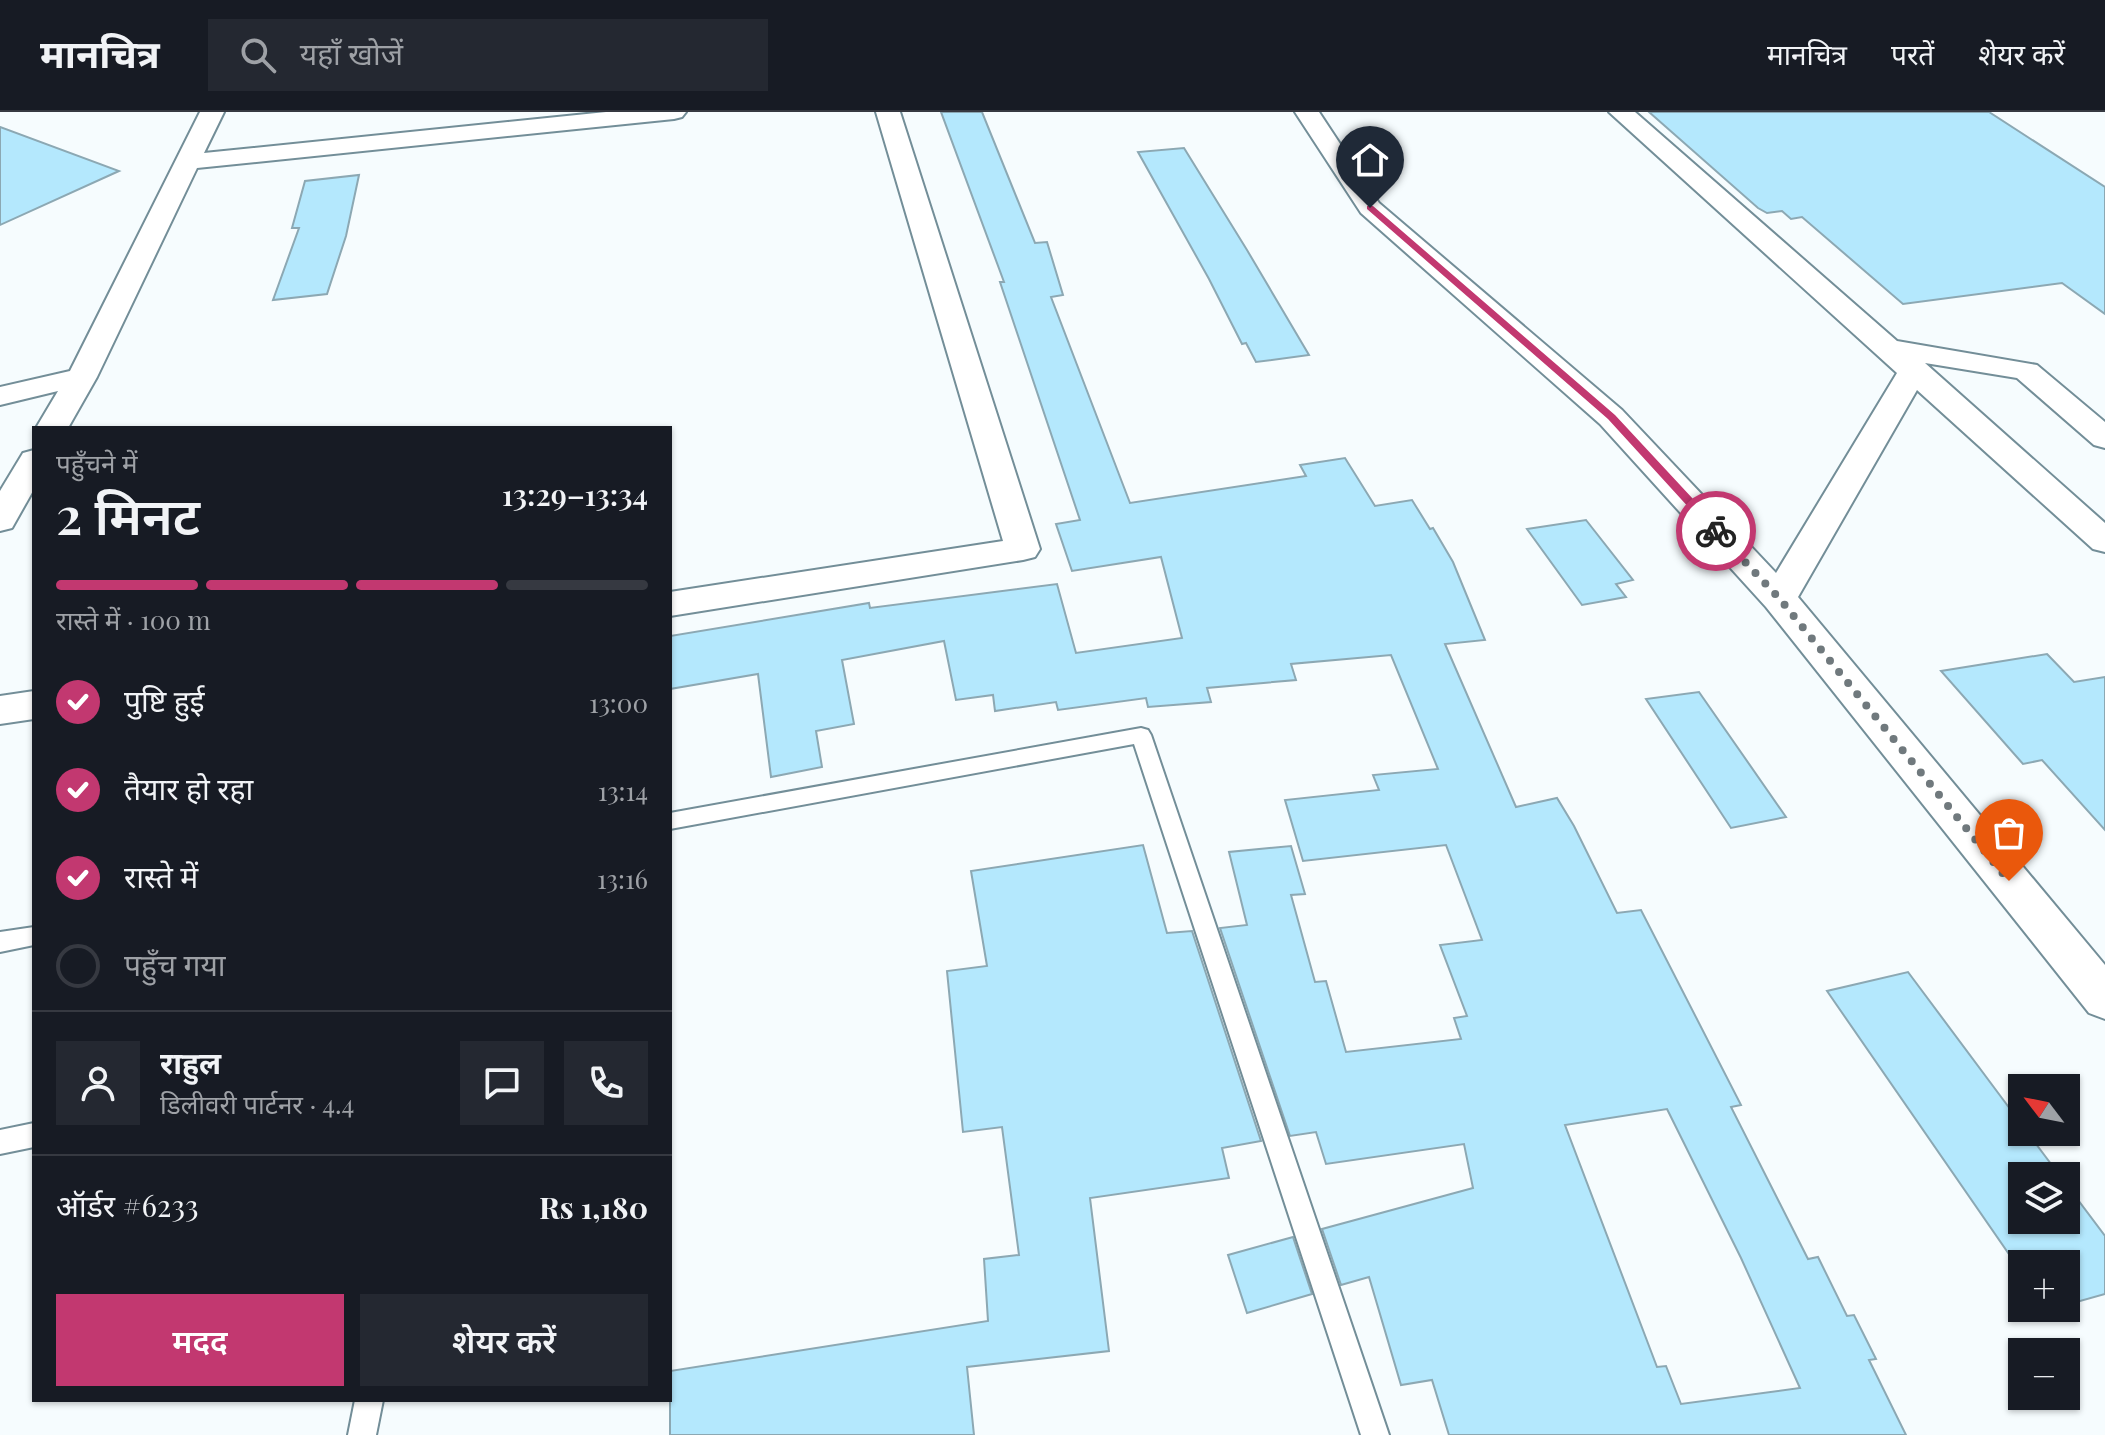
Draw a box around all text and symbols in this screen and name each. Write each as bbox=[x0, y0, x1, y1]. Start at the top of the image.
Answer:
search box bbox=[208, 19, 768, 91]
text: मानचित्र bbox=[40, 27, 160, 78]
icon: search bbox=[236, 33, 280, 77]
text: यहाँ खोजें bbox=[300, 33, 403, 73]
text: मानचित्र bbox=[1767, 35, 1847, 72]
text: परतें bbox=[1891, 35, 1934, 72]
text: शेयर करें bbox=[1978, 35, 2065, 72]
pin bbox=[1336, 126, 1404, 208]
icon: home bbox=[1348, 138, 1392, 182]
text: पहुँचने में bbox=[56, 445, 138, 480]
text: 13:29–13:34 bbox=[502, 474, 648, 514]
text: 2 मिनट bbox=[56, 479, 200, 548]
courier bbox=[1676, 491, 1756, 571]
icon: bike bbox=[1694, 509, 1738, 553]
text: रास्ते में · 100 m bbox=[56, 602, 211, 637]
icon: check bbox=[56, 680, 100, 724]
text: पुष्टि हुई bbox=[124, 680, 204, 720]
text: 13:00 bbox=[589, 685, 648, 720]
icon: check bbox=[56, 768, 100, 812]
text: तैयार हो रहा bbox=[124, 768, 253, 808]
text: 13:14 bbox=[598, 773, 648, 808]
pin bbox=[1975, 799, 2043, 881]
icon: bag bbox=[1987, 811, 2031, 855]
icon: check bbox=[56, 856, 100, 900]
text: रास्ते में bbox=[124, 856, 198, 896]
text: 13:16 bbox=[597, 861, 648, 896]
text: पहुँच गया bbox=[124, 944, 226, 984]
button: person bbox=[56, 1041, 140, 1125]
button: chat bbox=[460, 1041, 544, 1125]
button: phone bbox=[564, 1041, 648, 1125]
text: राहुल bbox=[160, 1042, 221, 1082]
north arrow bbox=[2008, 1074, 2080, 1146]
map controls bbox=[2008, 1074, 2080, 1410]
text: डिलीवरी पार्टनर · 4.4 bbox=[160, 1086, 354, 1121]
button: layers bbox=[2008, 1162, 2080, 1234]
text: ऑर्डर #6233 bbox=[56, 1185, 199, 1225]
text: Rs 1,180 bbox=[539, 1187, 648, 1227]
button: + bbox=[2008, 1250, 2080, 1322]
button: मदद bbox=[56, 1294, 344, 1386]
button: शेयर करें bbox=[360, 1294, 648, 1386]
button: − bbox=[2008, 1338, 2080, 1410]

